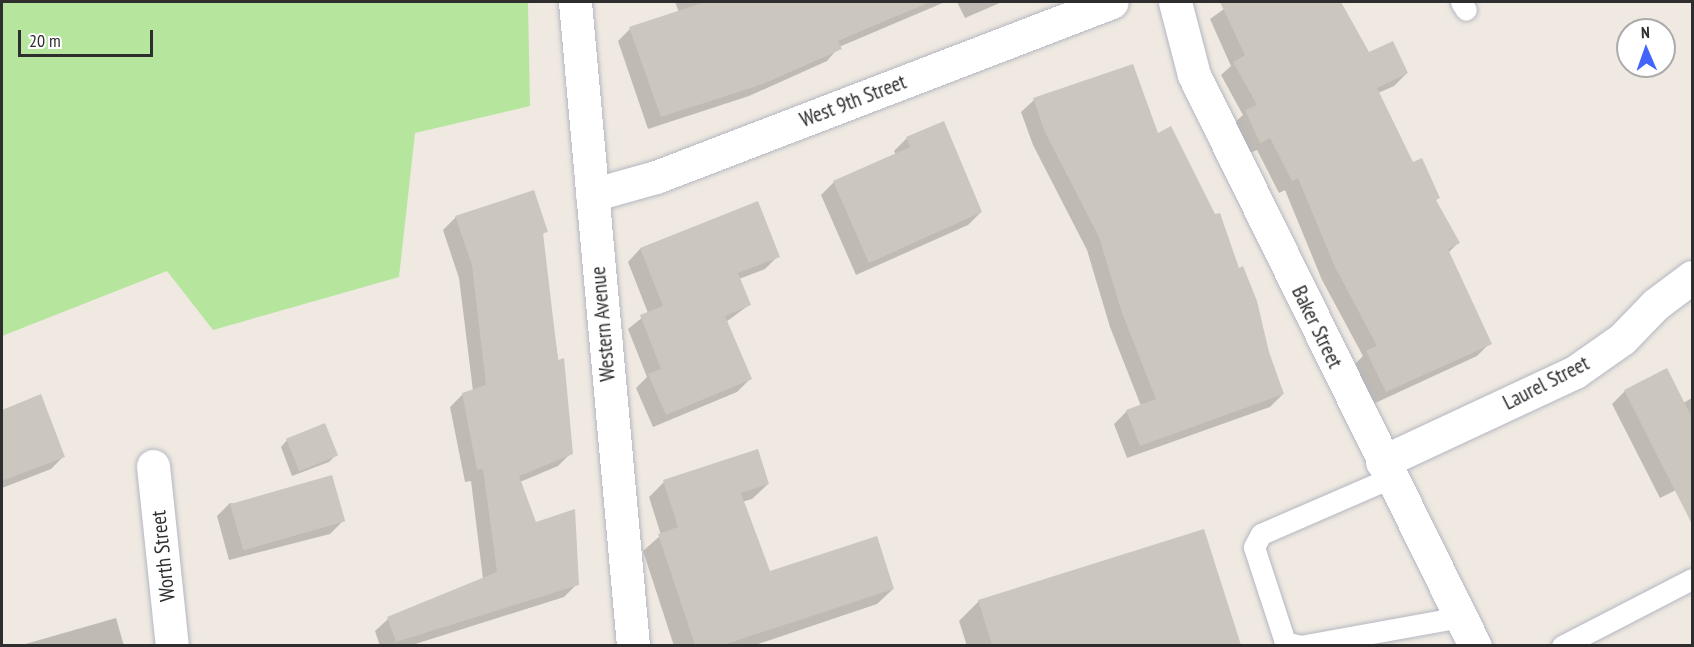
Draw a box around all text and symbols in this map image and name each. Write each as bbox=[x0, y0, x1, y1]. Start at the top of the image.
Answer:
scale bar bbox=[21, 18, 156, 56]
north arrow bbox=[1616, 18, 1676, 78]
text: N bbox=[1641, 22, 1650, 42]
text: 20 m bbox=[29, 29, 61, 52]
street label: West 9th Street bbox=[796, 69, 910, 133]
street label: Western Avenue bbox=[585, 265, 621, 383]
street label: Baker Street bbox=[1286, 282, 1348, 372]
street label: Laurel Street bbox=[1499, 351, 1593, 415]
street label: Worth Street bbox=[146, 509, 180, 603]

